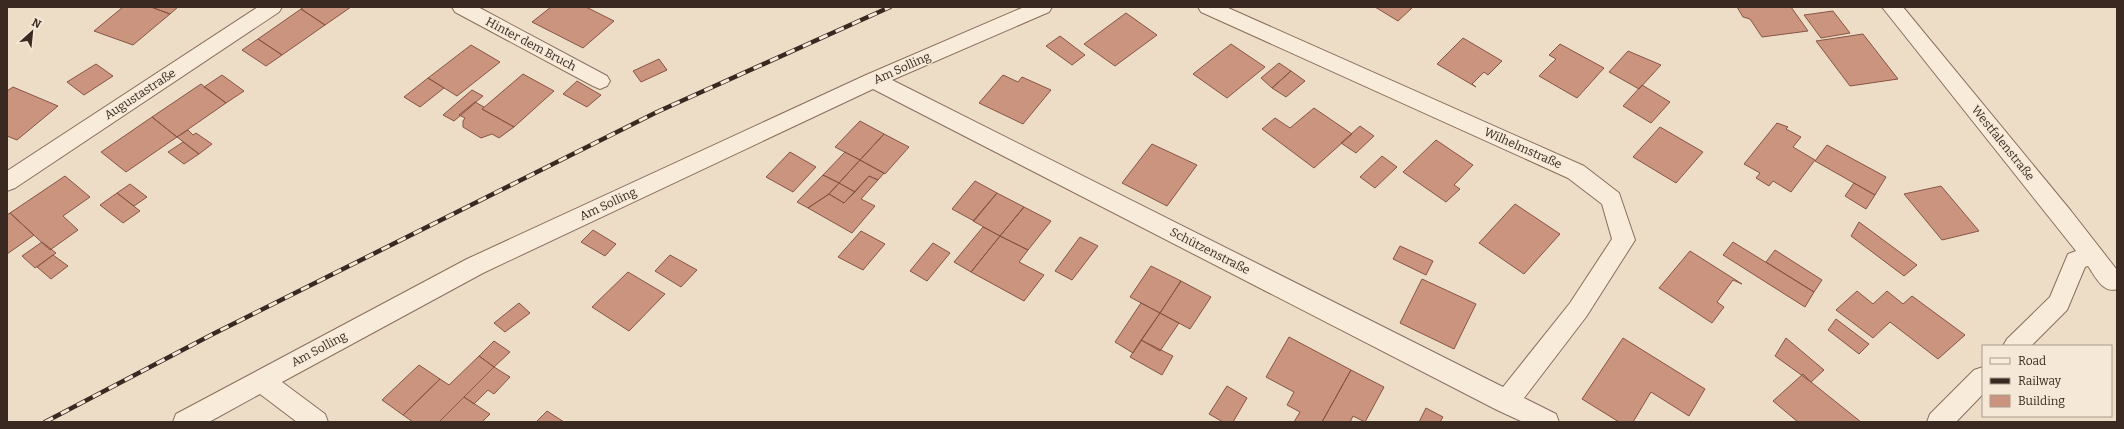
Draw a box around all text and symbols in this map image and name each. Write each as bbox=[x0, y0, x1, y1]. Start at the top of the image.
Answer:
north arrow bbox=[12, 12, 52, 52]
street label: Hinter dem Bruch bbox=[483, 14, 579, 74]
text: N bbox=[30, 16, 43, 31]
street label: Am Solling bbox=[871, 49, 933, 87]
street label: Augustastraße bbox=[102, 66, 178, 122]
street label: Westfalenstraße bbox=[1969, 103, 2037, 183]
street label: Wilhelmstraße bbox=[1482, 125, 1564, 171]
street label: Am Solling bbox=[577, 185, 639, 223]
street label: Schützenstraße bbox=[1168, 225, 1252, 277]
street label: Am Solling bbox=[289, 328, 349, 369]
legend bbox=[1982, 345, 2112, 417]
text: Road bbox=[2018, 354, 2046, 368]
text: Railway bbox=[2018, 374, 2062, 388]
text: Building bbox=[2018, 394, 2065, 408]

